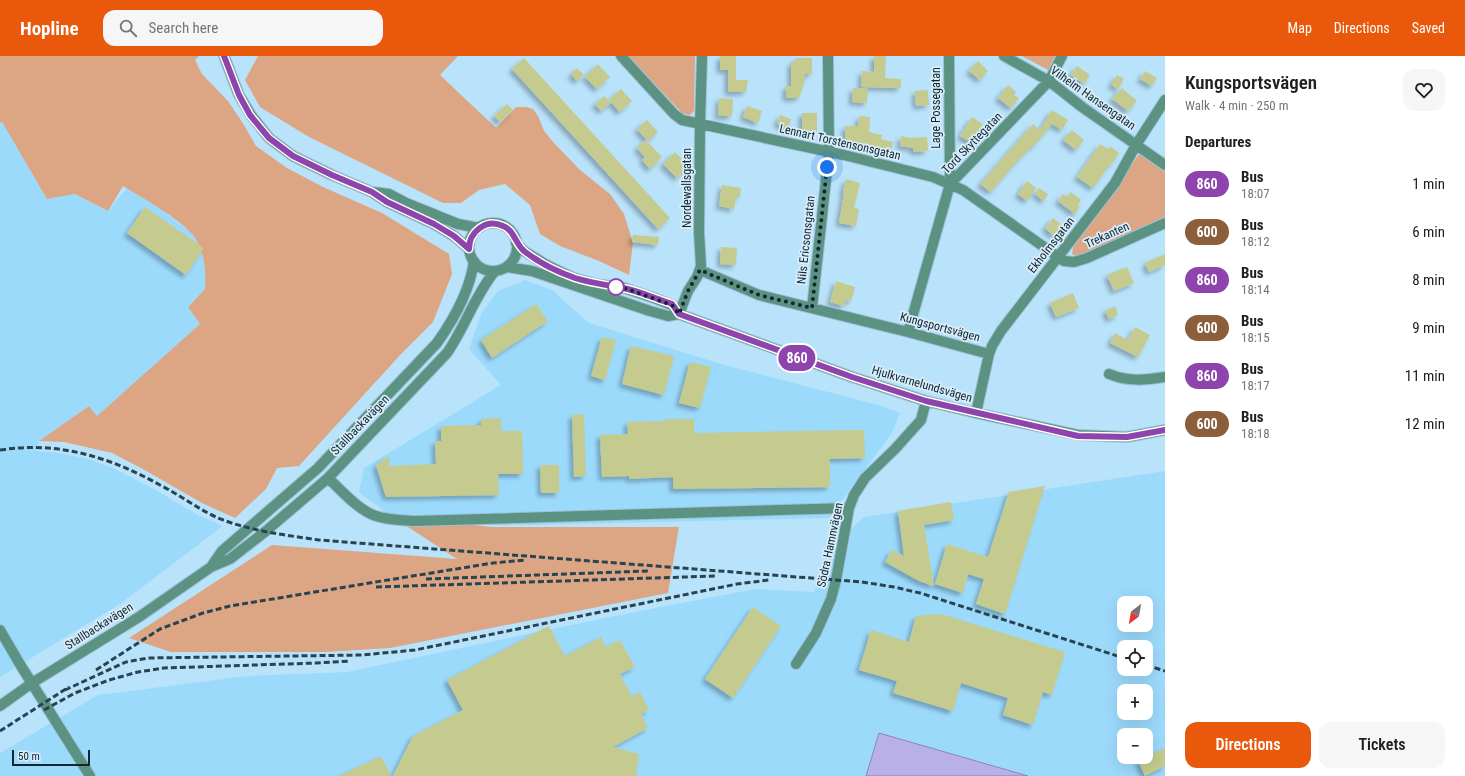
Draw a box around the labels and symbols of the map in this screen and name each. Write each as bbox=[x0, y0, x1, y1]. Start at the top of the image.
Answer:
street label: Vilhelm Hansengatan bbox=[1048, 63, 1138, 133]
street label: Lage Possegatan bbox=[929, 67, 943, 149]
street label: Tord Skyttegatan bbox=[939, 109, 1005, 177]
street label: Lennart Torstensonsgatan bbox=[778, 121, 902, 163]
street label: Nordewallsgatan bbox=[680, 148, 694, 228]
your location bbox=[817, 157, 837, 177]
street label: Nils Ericsonsgatan bbox=[794, 195, 818, 285]
street label: Ekholmsgatan bbox=[1025, 214, 1077, 276]
street label: Trekanten bbox=[1083, 219, 1131, 251]
unlabelled marker bbox=[607, 278, 625, 296]
street label: Kungsportsvägen bbox=[898, 310, 982, 344]
line badge: 860 bbox=[774, 345, 820, 371]
street label: Hjulkvarnelundsvägen bbox=[870, 363, 974, 405]
street label: Stallbackavägen bbox=[328, 392, 392, 458]
street label: Södra Hamnvägen bbox=[814, 501, 846, 589]
north arrow bbox=[1117, 596, 1153, 632]
street label: Stallbackavägen bbox=[62, 599, 136, 652]
scale bar bbox=[12, 748, 90, 767]

